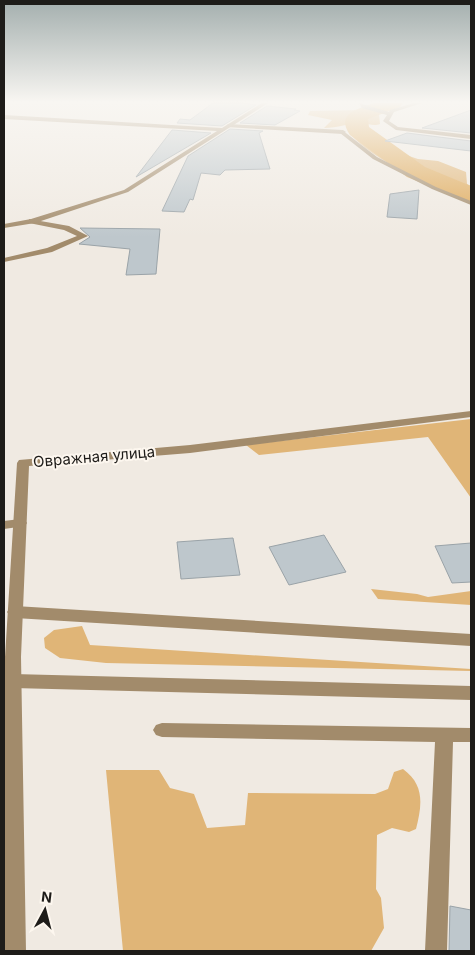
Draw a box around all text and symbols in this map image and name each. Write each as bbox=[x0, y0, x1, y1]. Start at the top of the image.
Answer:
street label: Овражная улица bbox=[32, 442, 156, 471]
north arrow bbox=[20, 885, 70, 935]
text: N bbox=[40, 888, 53, 906]

